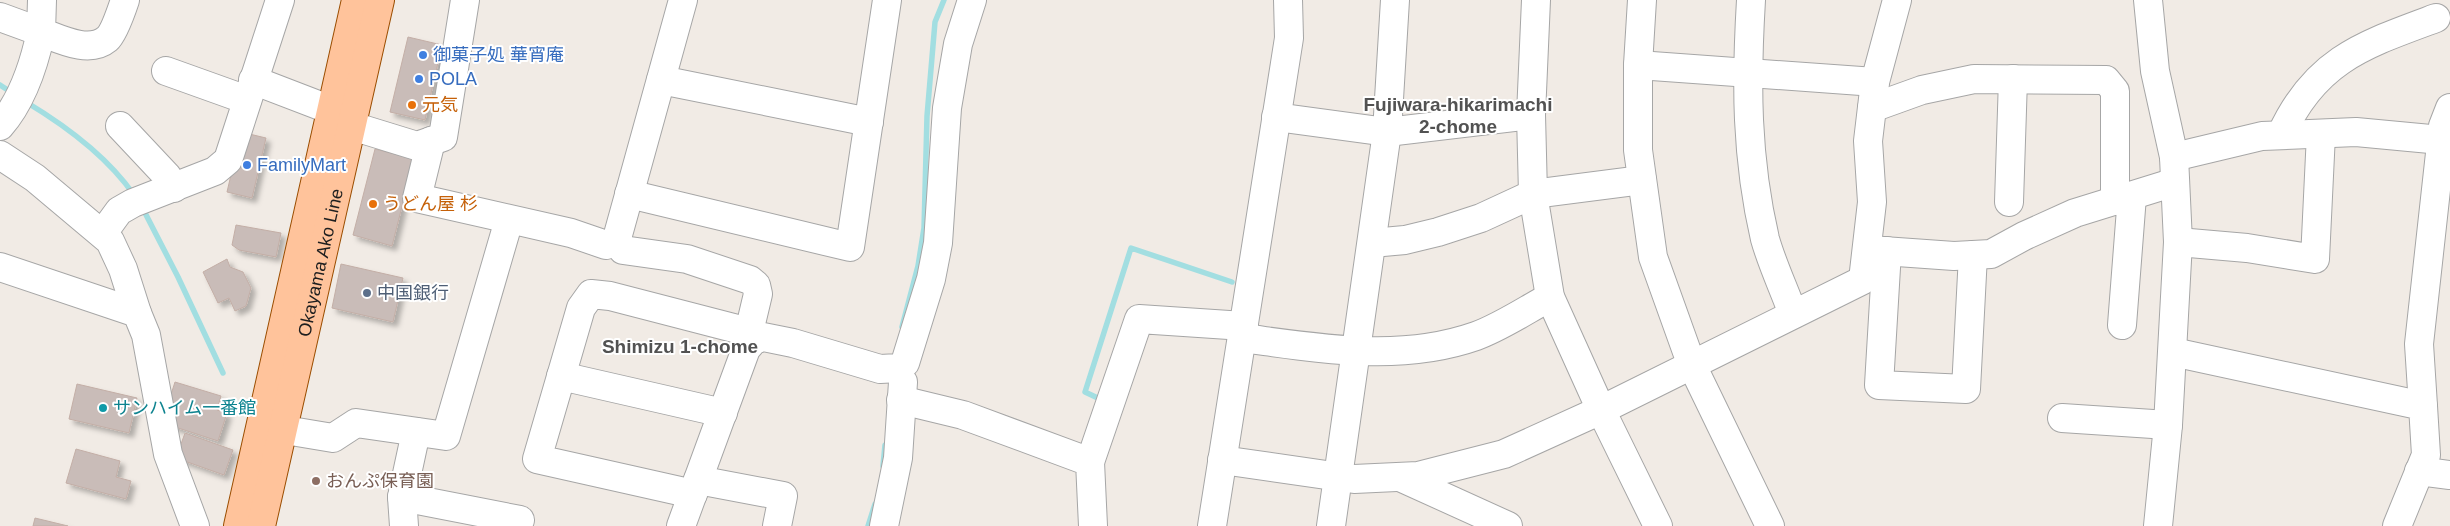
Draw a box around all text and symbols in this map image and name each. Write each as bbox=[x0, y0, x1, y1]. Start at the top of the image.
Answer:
place label: 御菓子処 華宵庵 bbox=[433, 45, 564, 65]
marker: 御菓子処 華宵庵 bbox=[417, 49, 429, 61]
place label: POLA bbox=[429, 69, 477, 89]
marker: POLA bbox=[413, 73, 425, 85]
district label: Fujiwara-hikarimachi 2-chome bbox=[1363, 94, 1553, 137]
place label: 元気 bbox=[422, 95, 458, 115]
marker: 元気 bbox=[406, 99, 418, 111]
place label: FamilyMart bbox=[257, 155, 346, 175]
marker: FamilyMart bbox=[241, 159, 253, 171]
street label: Okayama Ako Line bbox=[294, 187, 347, 339]
place label: うどん屋 杉 bbox=[383, 194, 478, 214]
marker: うどん屋 杉 bbox=[367, 198, 379, 210]
place label: 中国銀行 bbox=[377, 283, 449, 303]
marker: 中国銀行 bbox=[361, 287, 373, 299]
district label: Shimizu 1-chome bbox=[602, 336, 758, 357]
place label: サンハイム一番館 bbox=[113, 398, 256, 418]
marker: サンハイム一番館 bbox=[97, 402, 109, 414]
place label: おんぷ保育園 bbox=[326, 471, 434, 491]
marker: おんぷ保育園 bbox=[310, 475, 322, 487]

